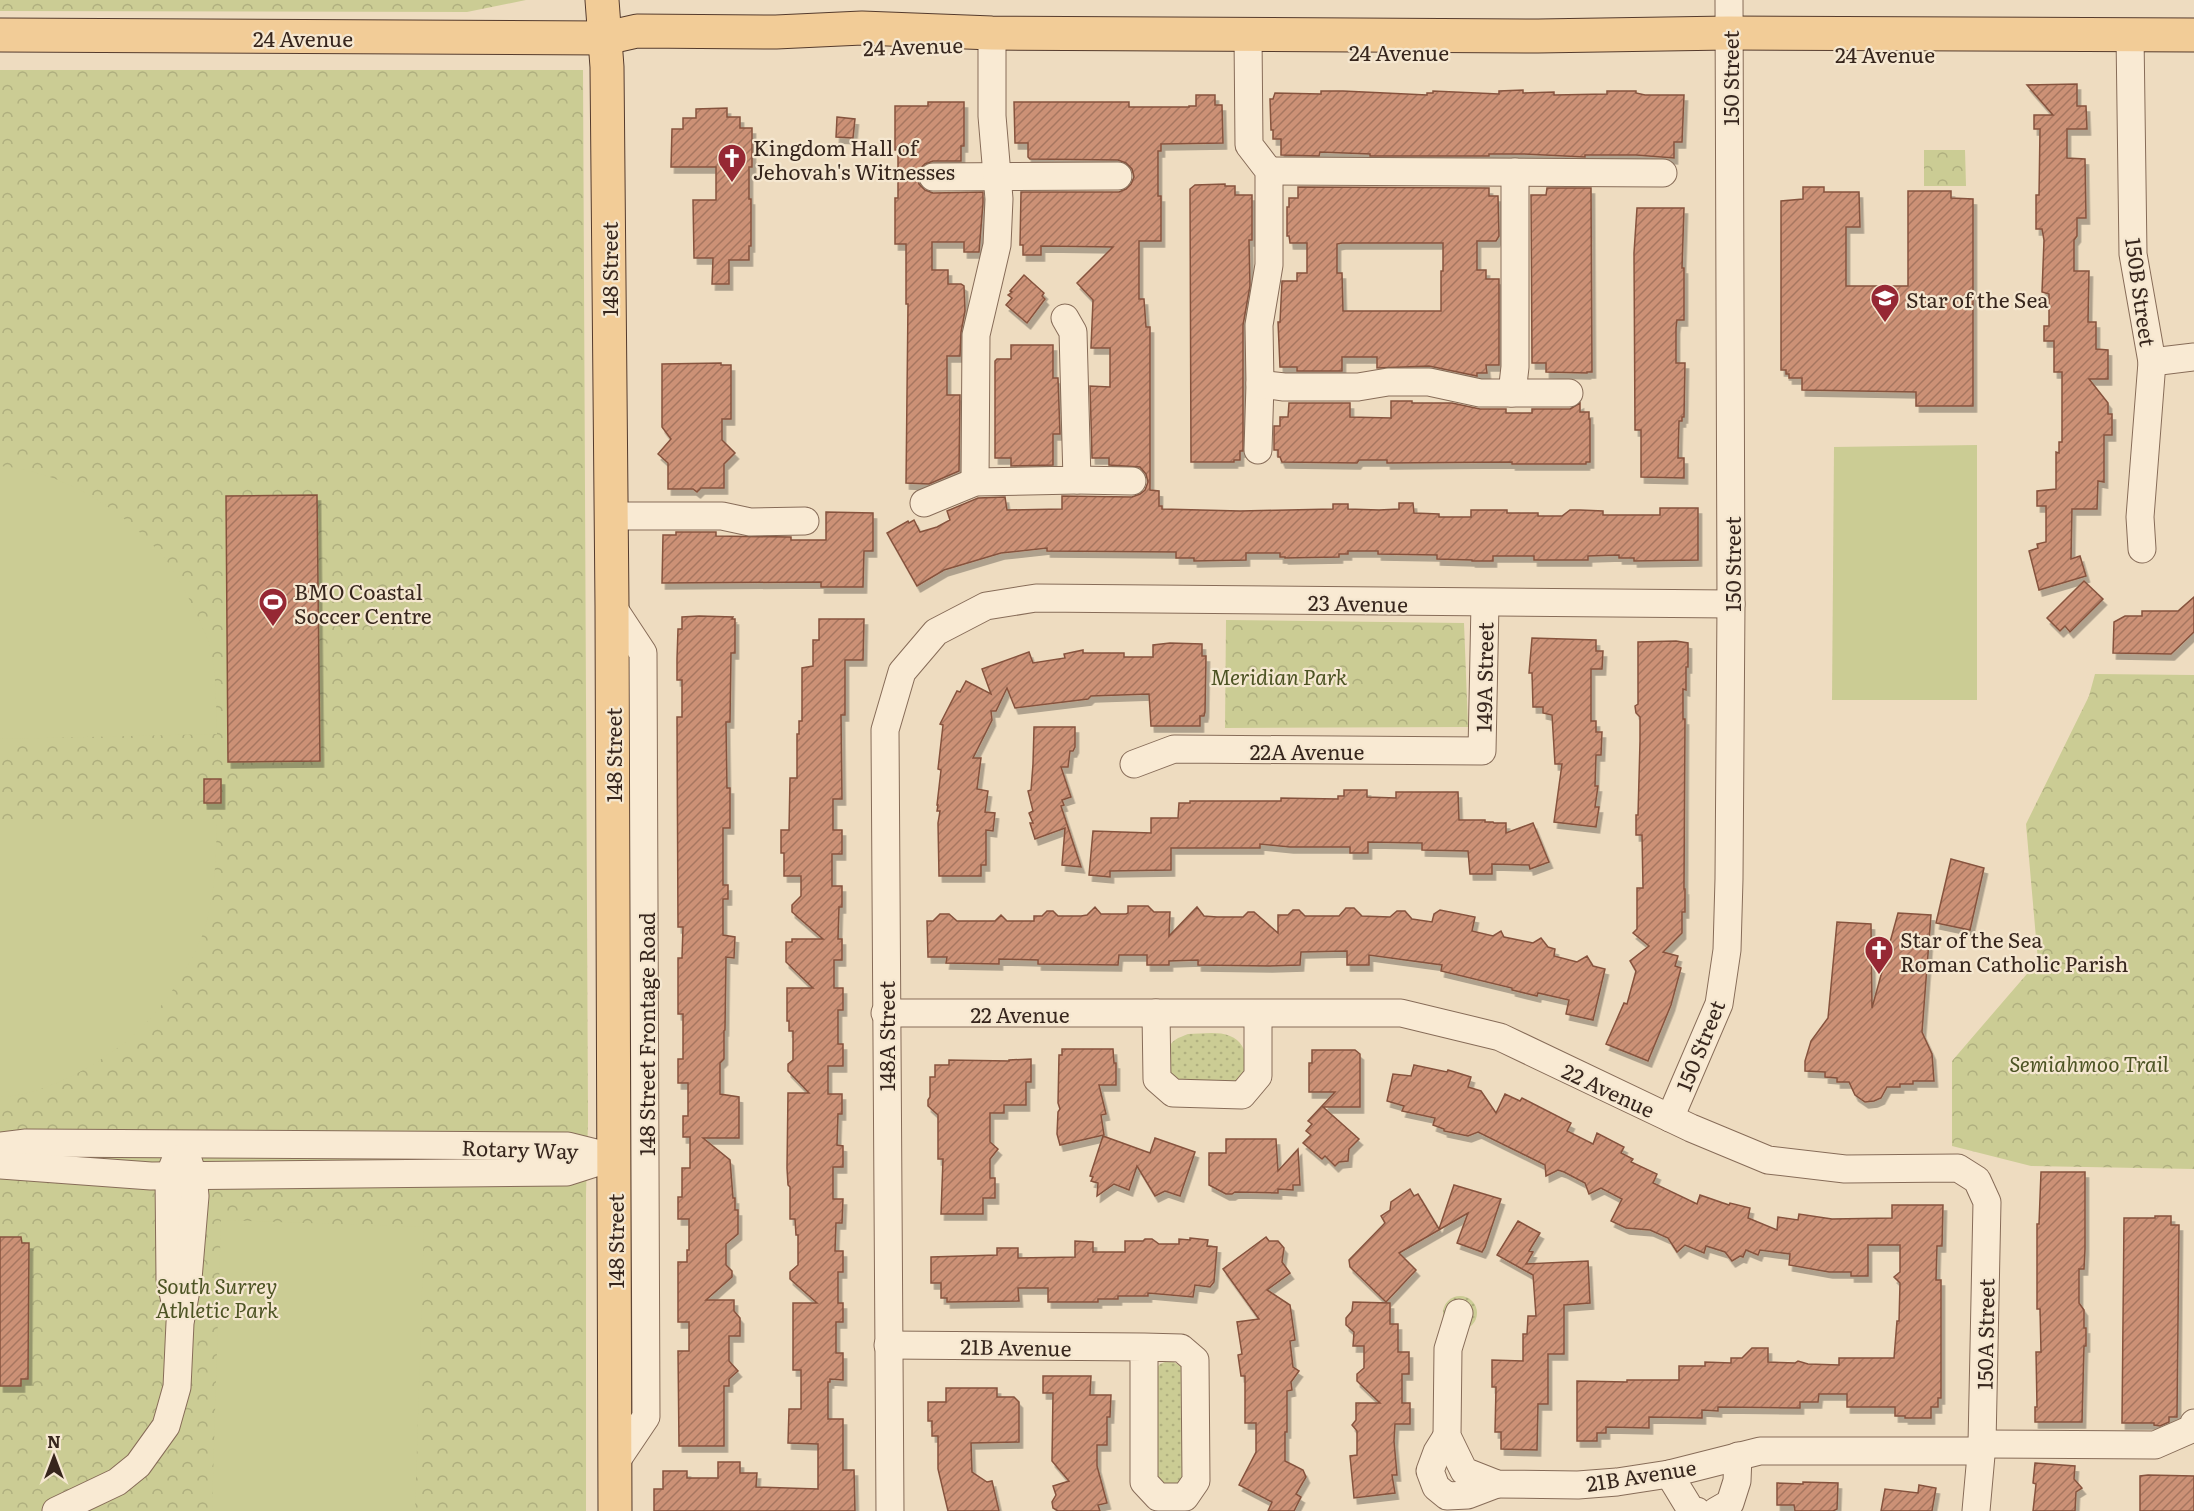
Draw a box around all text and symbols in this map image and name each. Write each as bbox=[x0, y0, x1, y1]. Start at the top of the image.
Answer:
street label: 24 Avenue bbox=[253, 22, 353, 53]
street label: 24 Avenue bbox=[862, 28, 964, 62]
street label: 150 Street bbox=[1714, 30, 1745, 126]
street label: 24 Avenue bbox=[1349, 36, 1449, 67]
street label: 24 Avenue bbox=[1835, 38, 1935, 69]
place label: Kingdom Hall of Jehovah's Witnesses bbox=[753, 131, 955, 186]
church icon: Kingdom Hall of Jehovah's Witnesses bbox=[716, 142, 748, 184]
street label: 148 Street bbox=[593, 221, 624, 317]
street label: 150B Street bbox=[2119, 236, 2165, 349]
school or university icon: Star of the Sea bbox=[1869, 282, 1901, 324]
place label: Star of the Sea bbox=[1906, 283, 2049, 314]
street label: 150 Street bbox=[1716, 516, 1747, 612]
place label: BMO Coastal Soccer Centre bbox=[294, 575, 432, 630]
sports icon: BMO Coastal Soccer Centre bbox=[257, 586, 289, 628]
street label: 23 Avenue bbox=[1308, 586, 1408, 618]
street label: 149A Street bbox=[1467, 621, 1499, 732]
park label: Meridian Park bbox=[1211, 660, 1348, 691]
street label: 148 Street bbox=[597, 707, 628, 803]
street label: 22A Avenue bbox=[1250, 735, 1364, 766]
street label: 148 Street Frontage Road bbox=[630, 912, 661, 1156]
place label: Star of the Sea Roman Catholic Parish bbox=[1900, 923, 2129, 978]
church icon: Star of the Sea Roman Catholic Parish bbox=[1863, 934, 1895, 976]
street label: 148A Street bbox=[870, 980, 901, 1091]
street label: 150 Street bbox=[1667, 994, 1731, 1095]
street label: 22 Avenue bbox=[970, 998, 1070, 1029]
park label: Semiahmoo Trail bbox=[2009, 1047, 2169, 1078]
street label: 22 Avenue bbox=[1557, 1054, 1661, 1124]
street label: Rotary Way bbox=[461, 1130, 580, 1166]
street label: 148 Street bbox=[599, 1193, 630, 1289]
park label: South Surrey Athletic Park bbox=[156, 1269, 279, 1324]
street label: 150A Street bbox=[1968, 1278, 2000, 1390]
street label: 21B Avenue bbox=[960, 1330, 1072, 1362]
north arrow bbox=[24, 1427, 84, 1487]
text: N bbox=[47, 1429, 61, 1453]
street label: 21B Avenue bbox=[1584, 1450, 1698, 1498]

